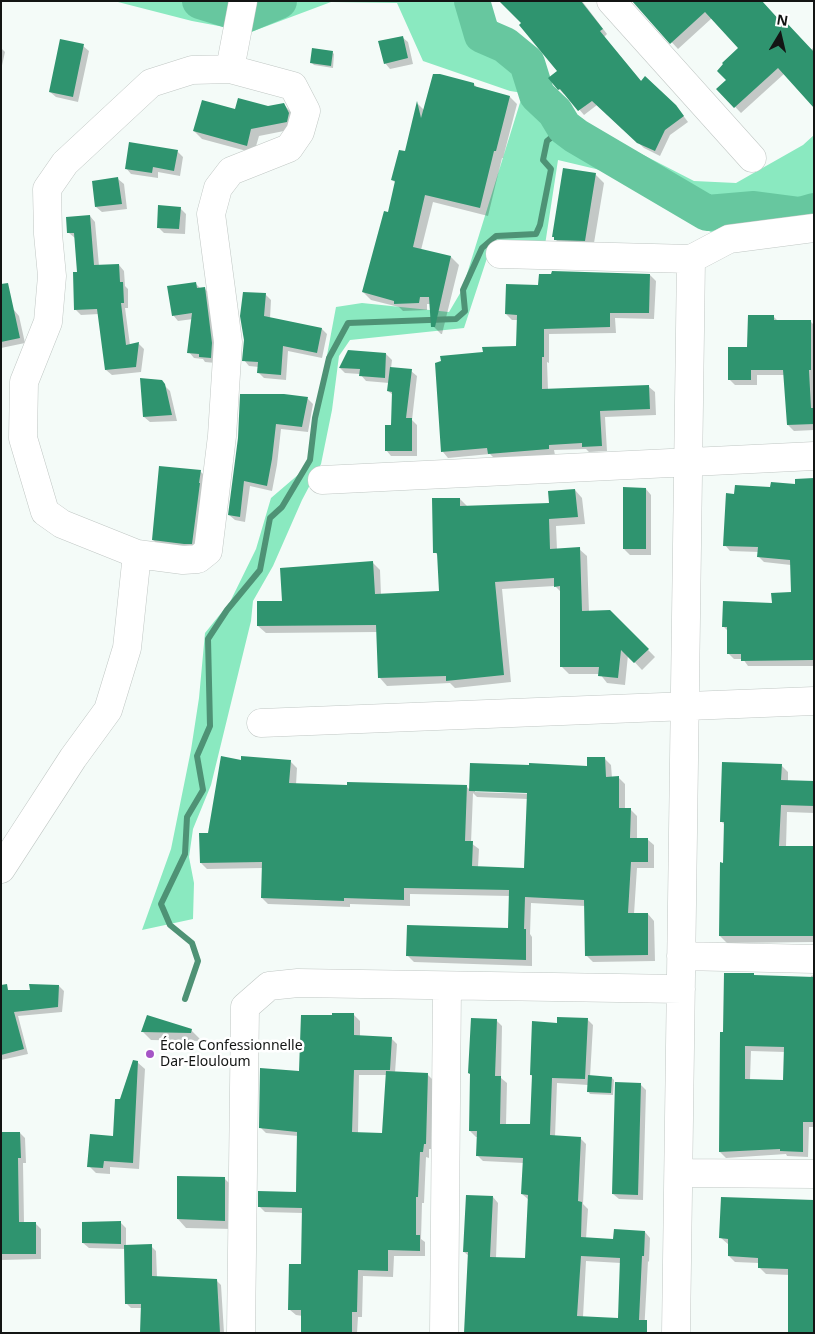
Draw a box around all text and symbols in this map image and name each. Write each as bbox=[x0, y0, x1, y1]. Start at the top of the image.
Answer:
text: N bbox=[775, 9, 790, 30]
north arrow bbox=[755, 10, 805, 60]
place label: École Confessionnelle Dar-Elouloum bbox=[160, 1038, 303, 1070]
marker: École Confessionnelle Dar-Elouloum bbox=[144, 1048, 156, 1060]

